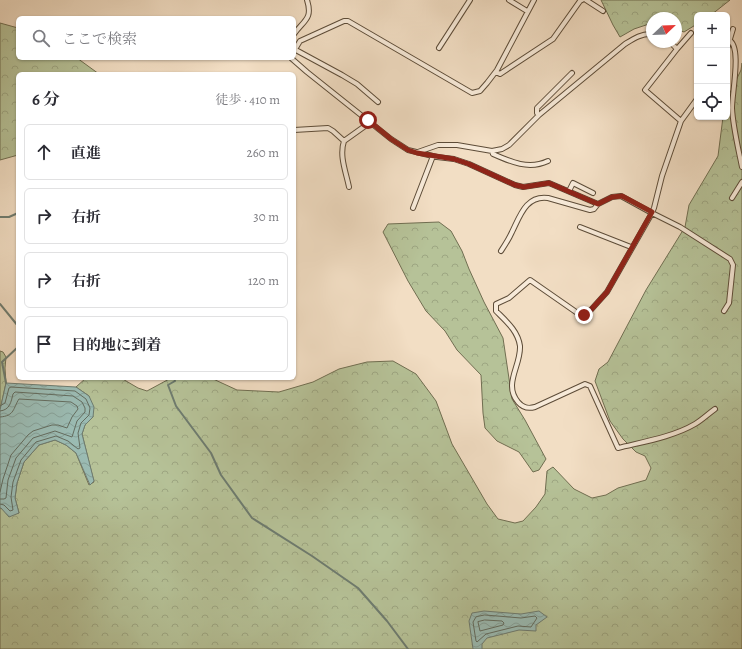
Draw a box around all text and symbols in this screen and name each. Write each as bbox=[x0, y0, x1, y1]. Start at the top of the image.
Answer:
north arrow bbox=[646, 12, 682, 48]
map controls bbox=[694, 12, 730, 120]
button: + bbox=[694, 12, 730, 48]
search box bbox=[16, 16, 296, 60]
icon: search bbox=[30, 27, 52, 49]
text: ここで検索 bbox=[62, 29, 137, 49]
button: − bbox=[694, 48, 730, 84]
button: locate bbox=[694, 84, 730, 120]
text: 6 分 bbox=[32, 88, 60, 111]
text: 徒歩 · 410 m bbox=[216, 91, 280, 108]
route start bbox=[359, 111, 377, 129]
icon: ahead bbox=[33, 141, 55, 163]
text: 直進 bbox=[71, 143, 101, 163]
text: 260 m bbox=[246, 144, 279, 161]
icon: right bbox=[33, 205, 55, 227]
text: 右折 bbox=[71, 207, 101, 227]
text: 30 m bbox=[253, 208, 279, 225]
icon: right bbox=[33, 269, 55, 291]
text: 右折 bbox=[71, 271, 101, 291]
text: 120 m bbox=[248, 272, 279, 289]
route end bbox=[575, 306, 593, 324]
icon: arrive bbox=[33, 333, 55, 355]
text: 目的地に到着 bbox=[71, 335, 161, 355]

